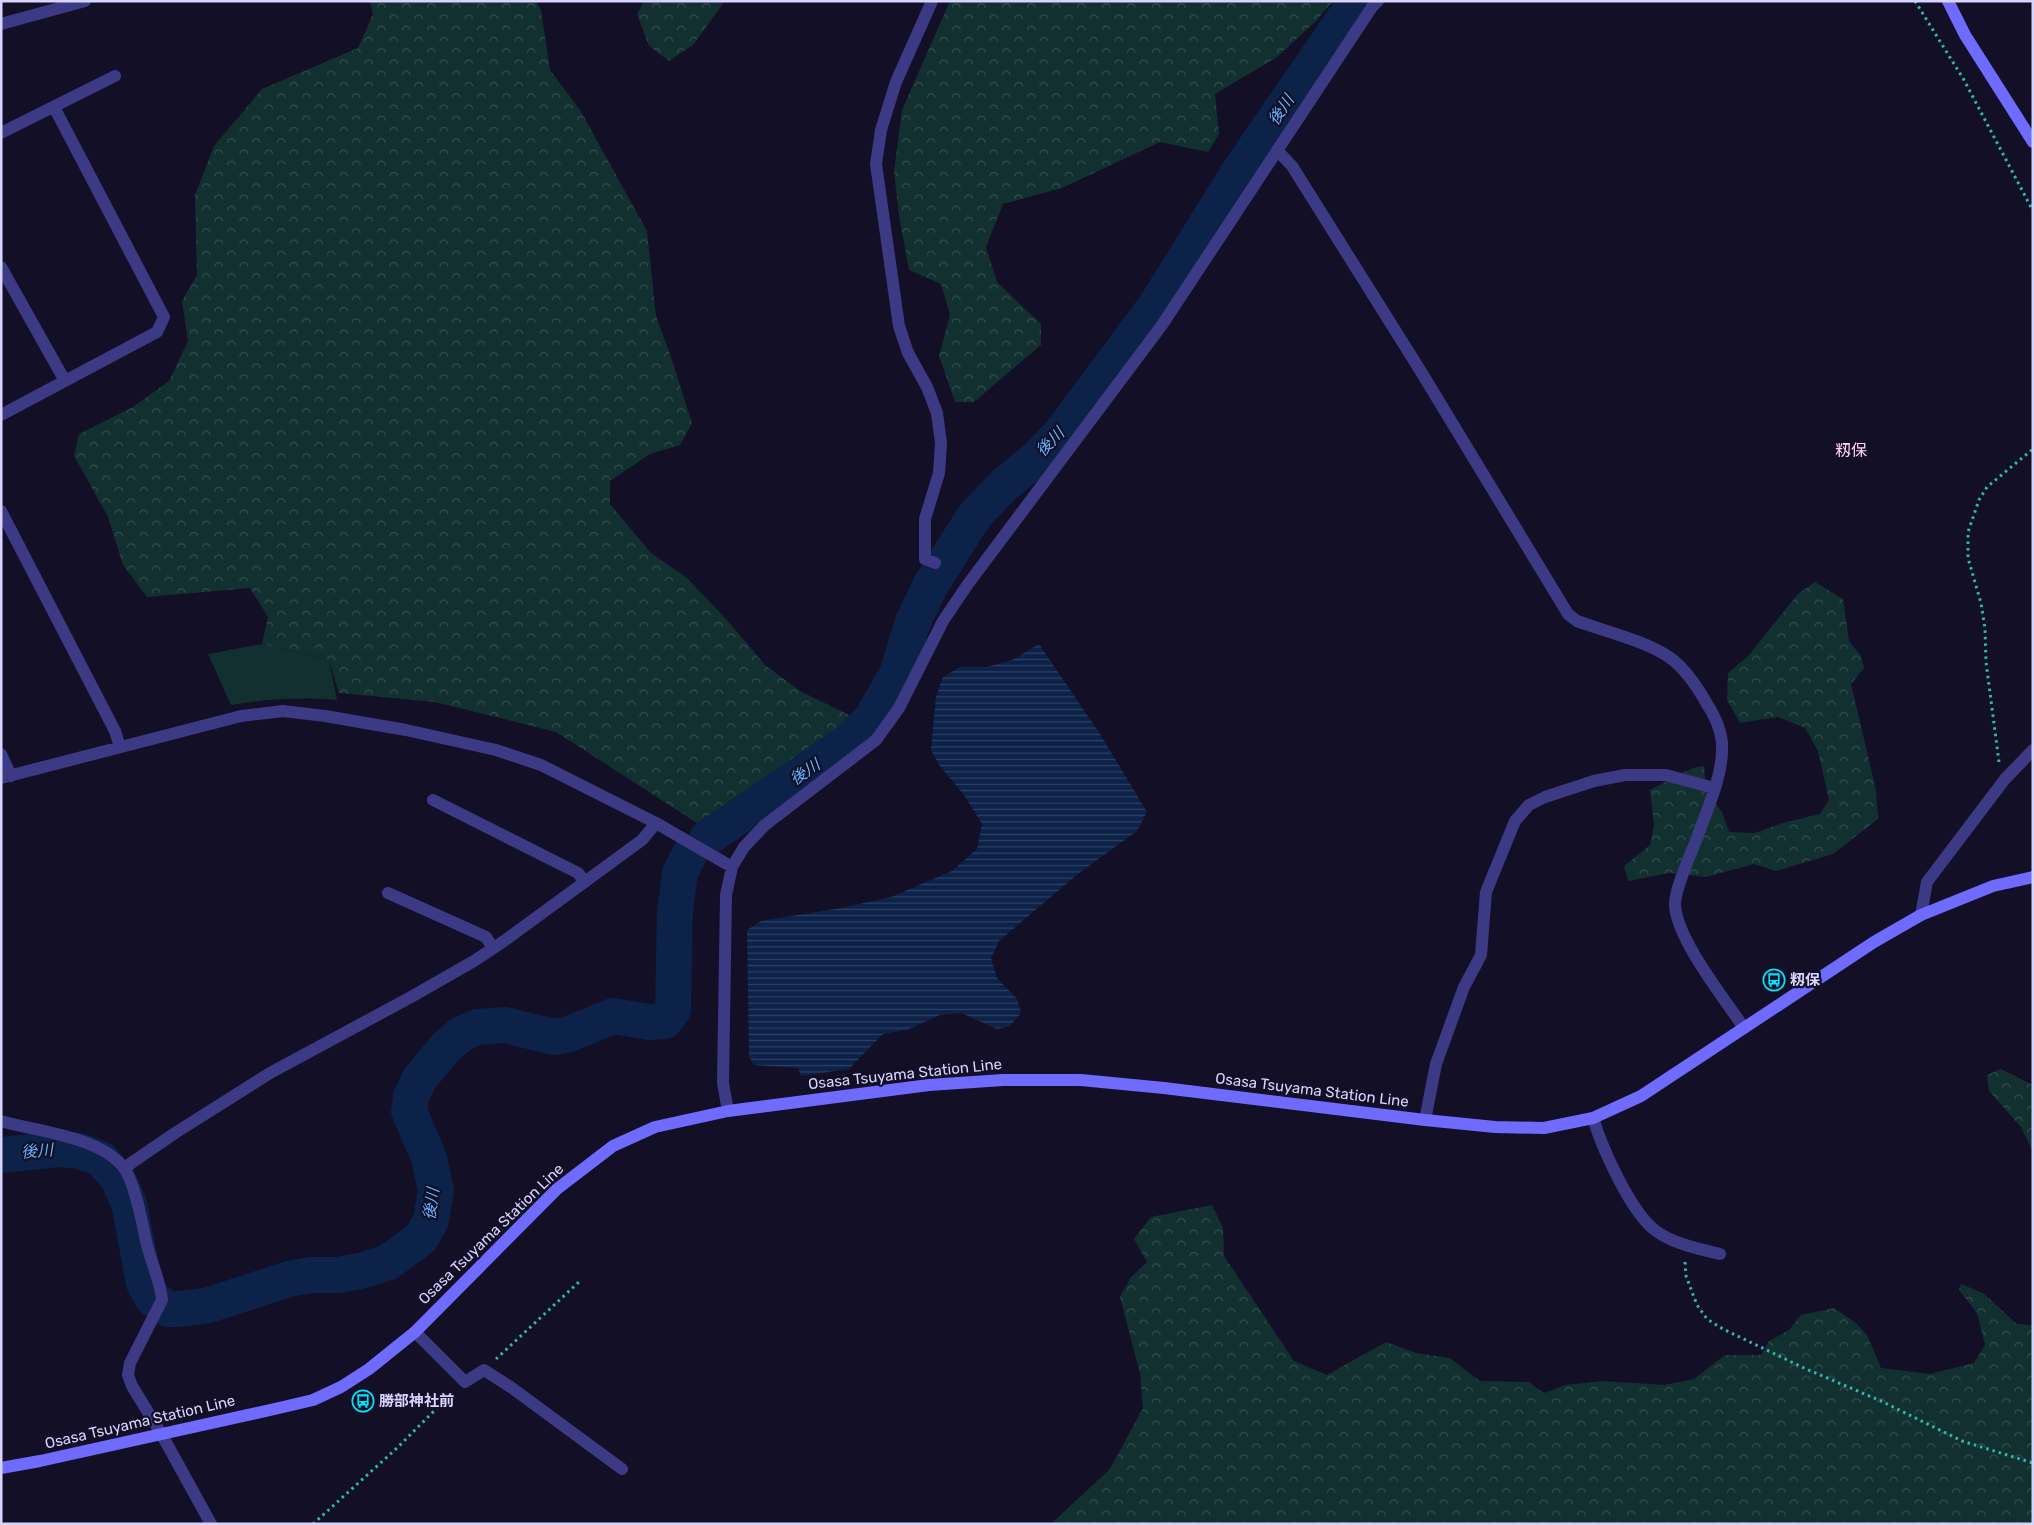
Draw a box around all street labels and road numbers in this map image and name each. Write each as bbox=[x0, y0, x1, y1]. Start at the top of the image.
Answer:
street label: Osasa Tsuyama Station Line bbox=[807, 1055, 1003, 1093]
street label: Osasa Tsuyama Station Line bbox=[1214, 1069, 1410, 1111]
street label: Osasa Tsuyama Station Line bbox=[415, 1160, 567, 1308]
street label: Osasa Tsuyama Station Line bbox=[43, 1391, 237, 1453]

